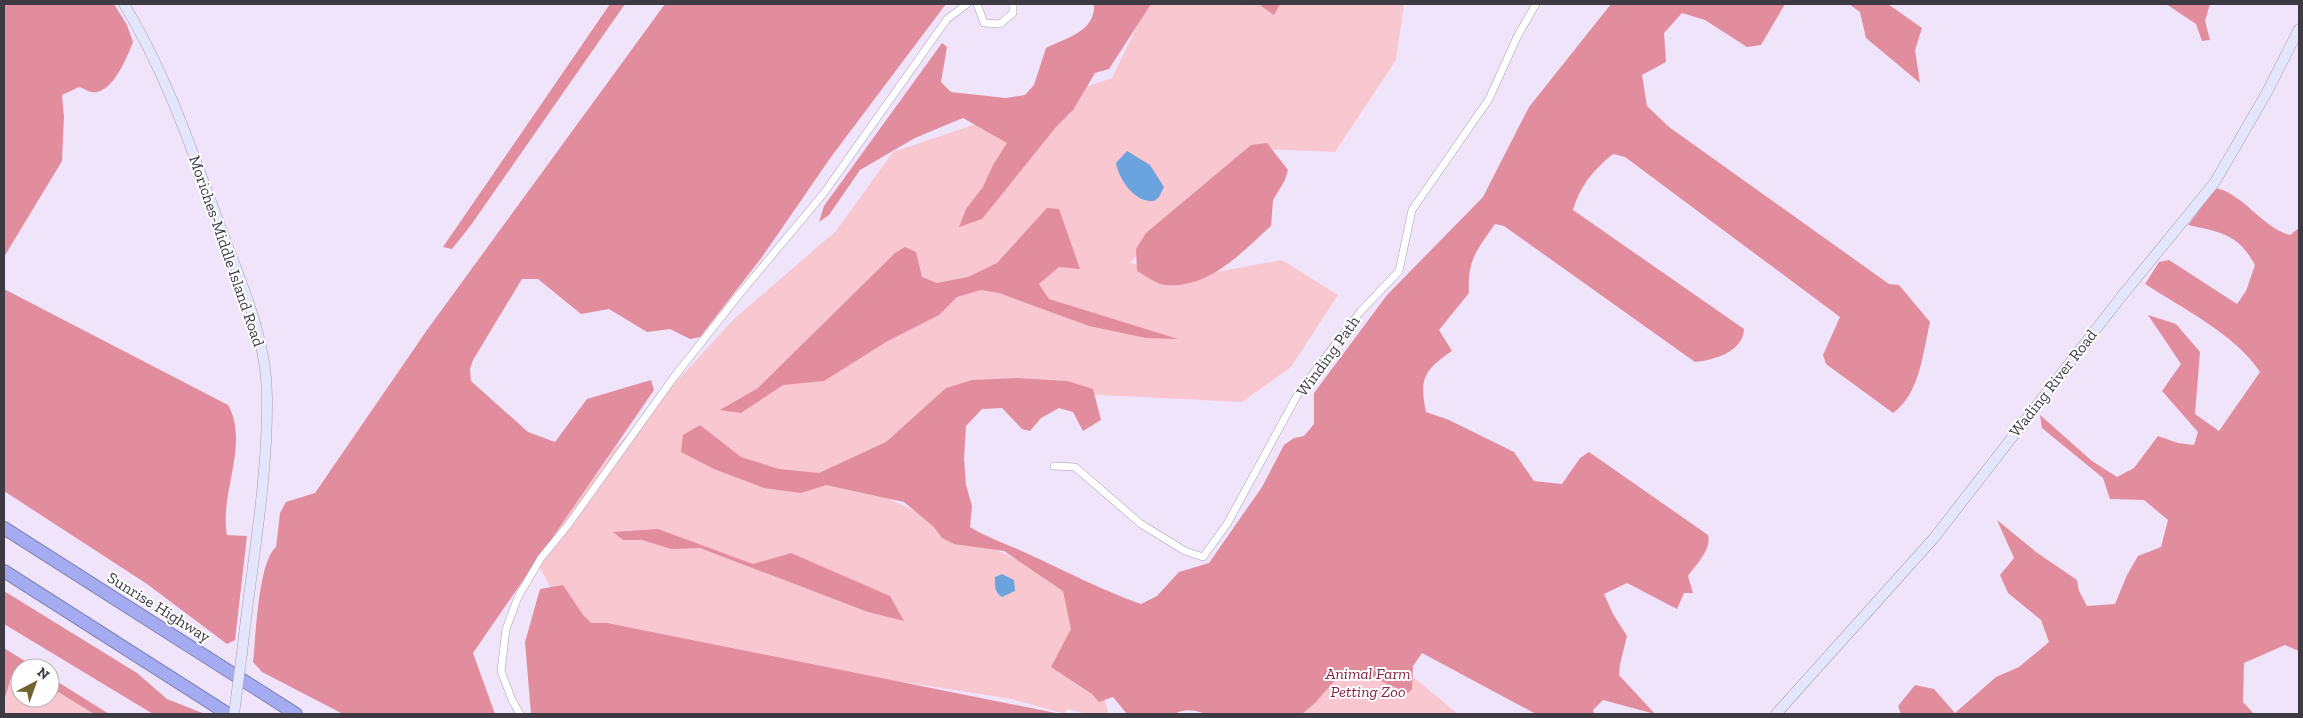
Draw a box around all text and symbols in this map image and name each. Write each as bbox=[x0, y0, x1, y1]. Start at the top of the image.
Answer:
street label: Moriches-Middle Island Road bbox=[185, 153, 269, 349]
street label: Winding Path bbox=[1292, 312, 1364, 400]
street label: Wading River Road bbox=[2005, 325, 2101, 440]
street label: Sunrise Highway bbox=[104, 568, 215, 647]
north arrow bbox=[10, 658, 60, 708]
text: N bbox=[34, 664, 53, 684]
park label: Animal Farm Petting Zoo bbox=[1324, 664, 1411, 701]

